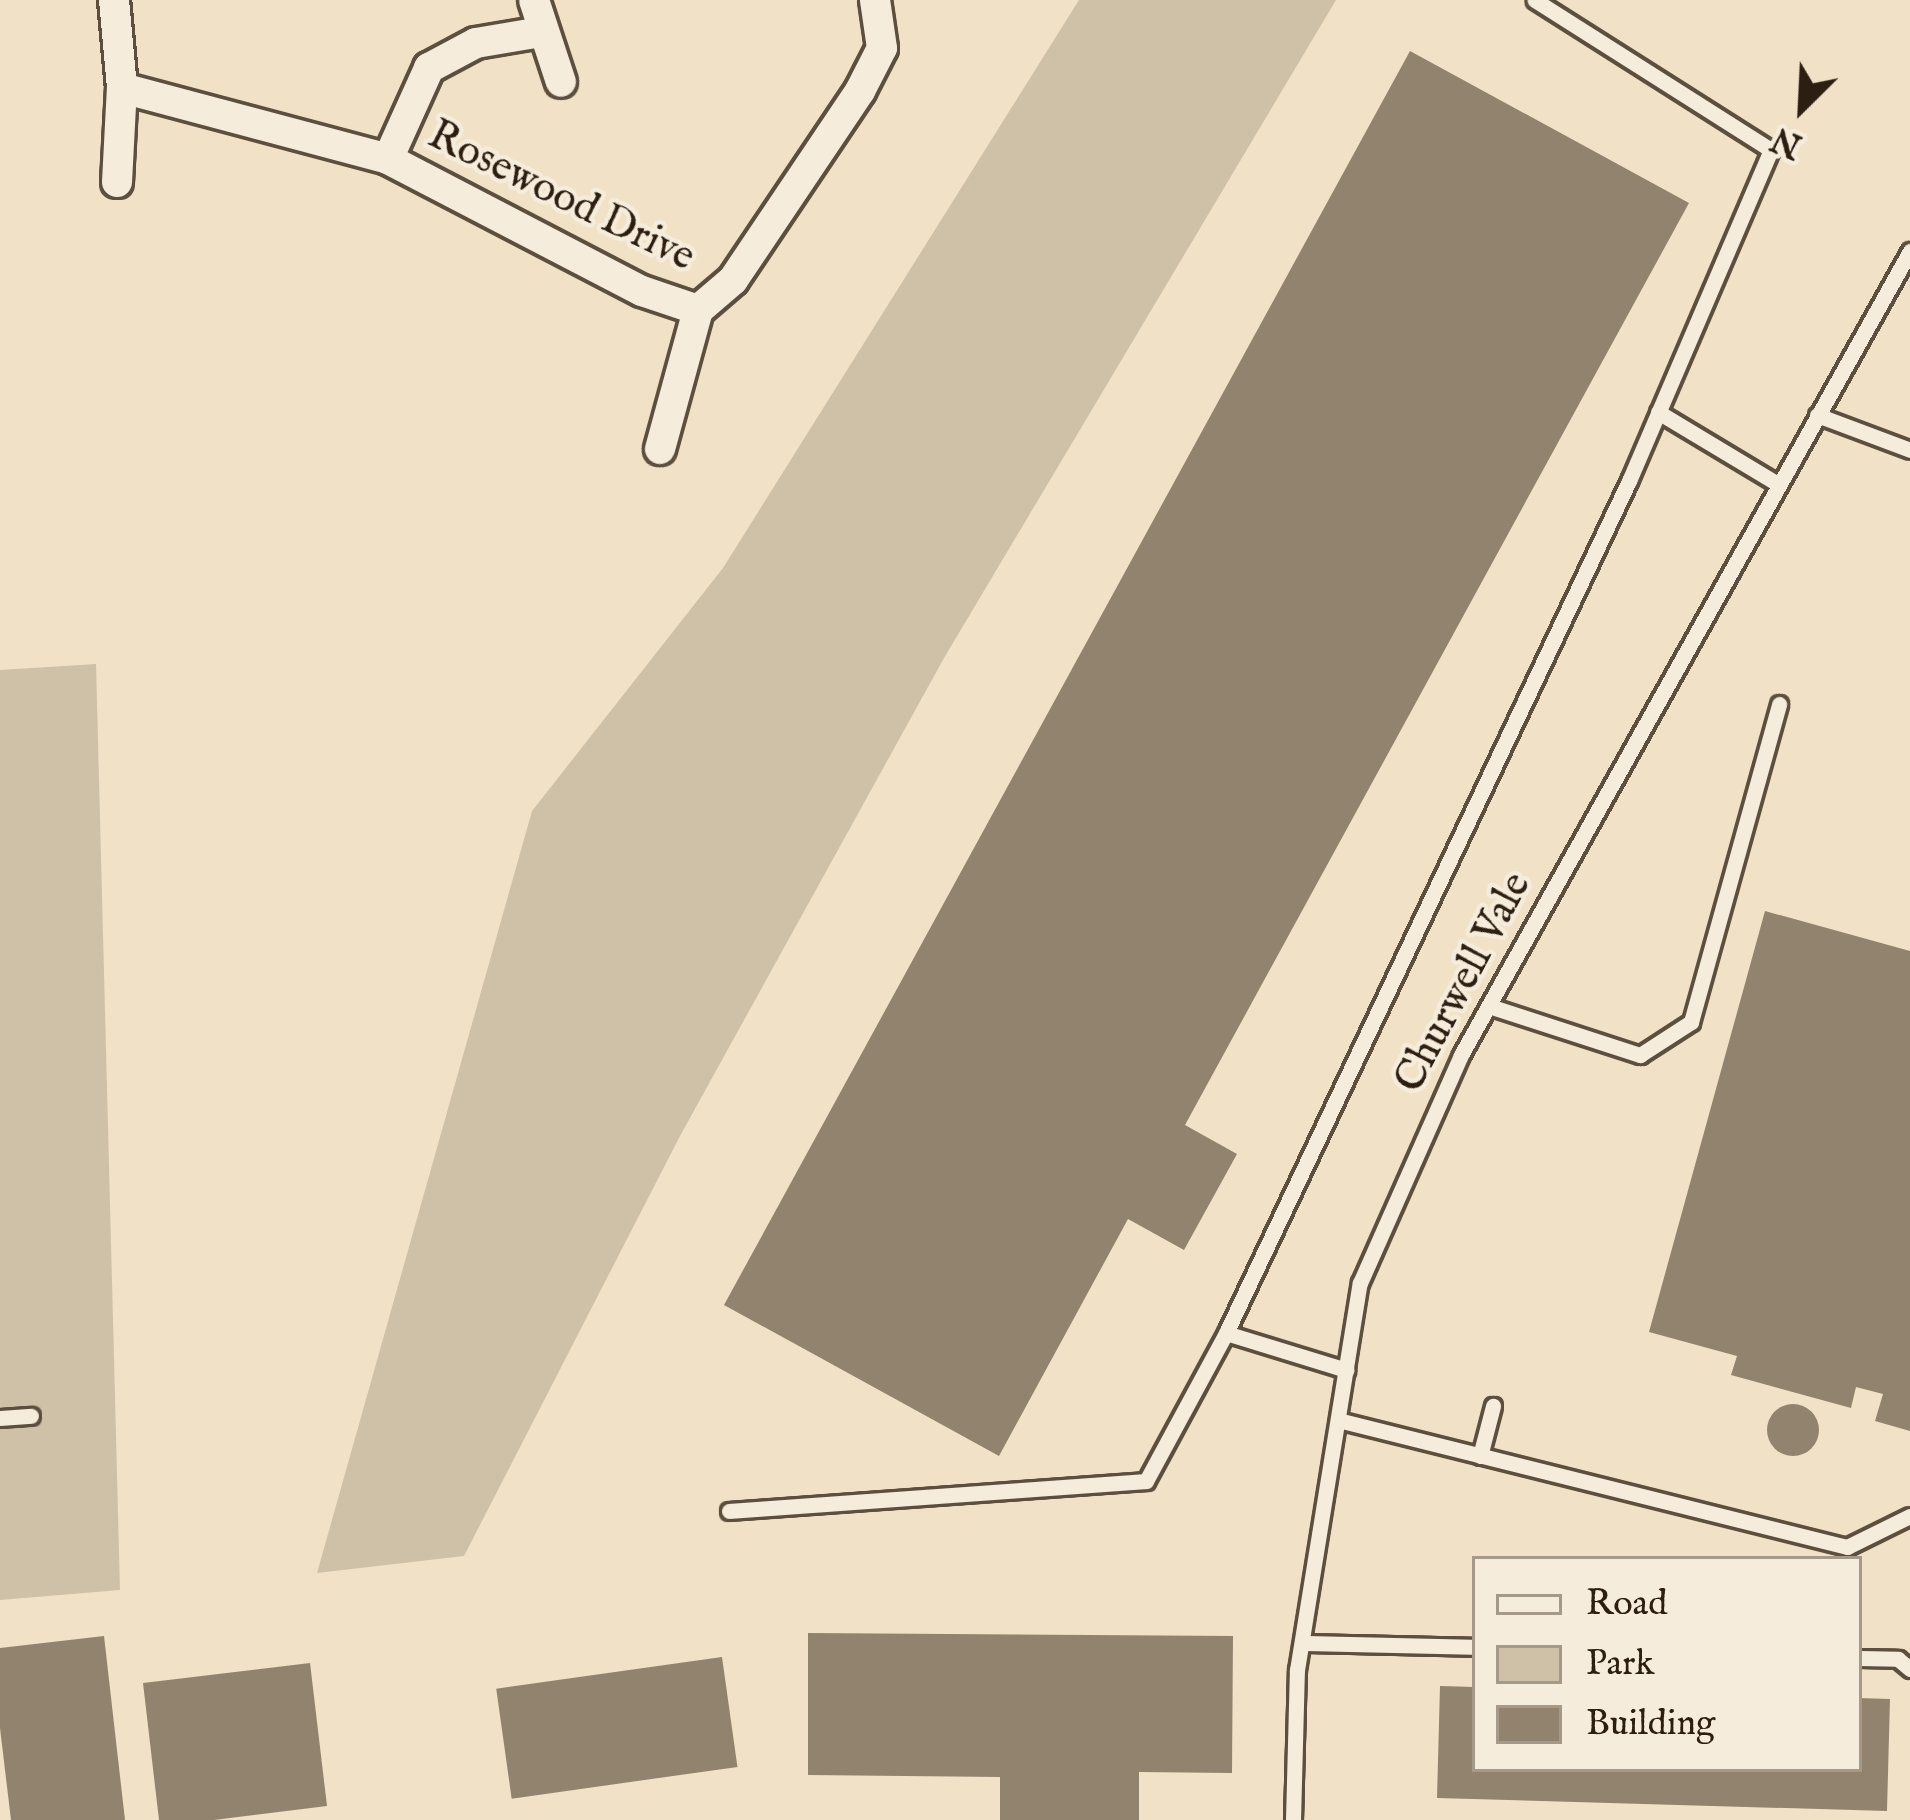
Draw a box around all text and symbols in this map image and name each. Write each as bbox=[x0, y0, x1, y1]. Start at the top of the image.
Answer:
north arrow bbox=[1742, 48, 1862, 168]
street label: Rosewood Drive bbox=[419, 111, 703, 283]
text: N bbox=[1766, 116, 1809, 166]
street label: Churwell Vale bbox=[1385, 864, 1543, 1102]
legend bbox=[1472, 1556, 1862, 1772]
text: Road bbox=[1586, 1581, 1667, 1627]
text: Park bbox=[1586, 1641, 1654, 1687]
text: Building bbox=[1586, 1701, 1715, 1747]

